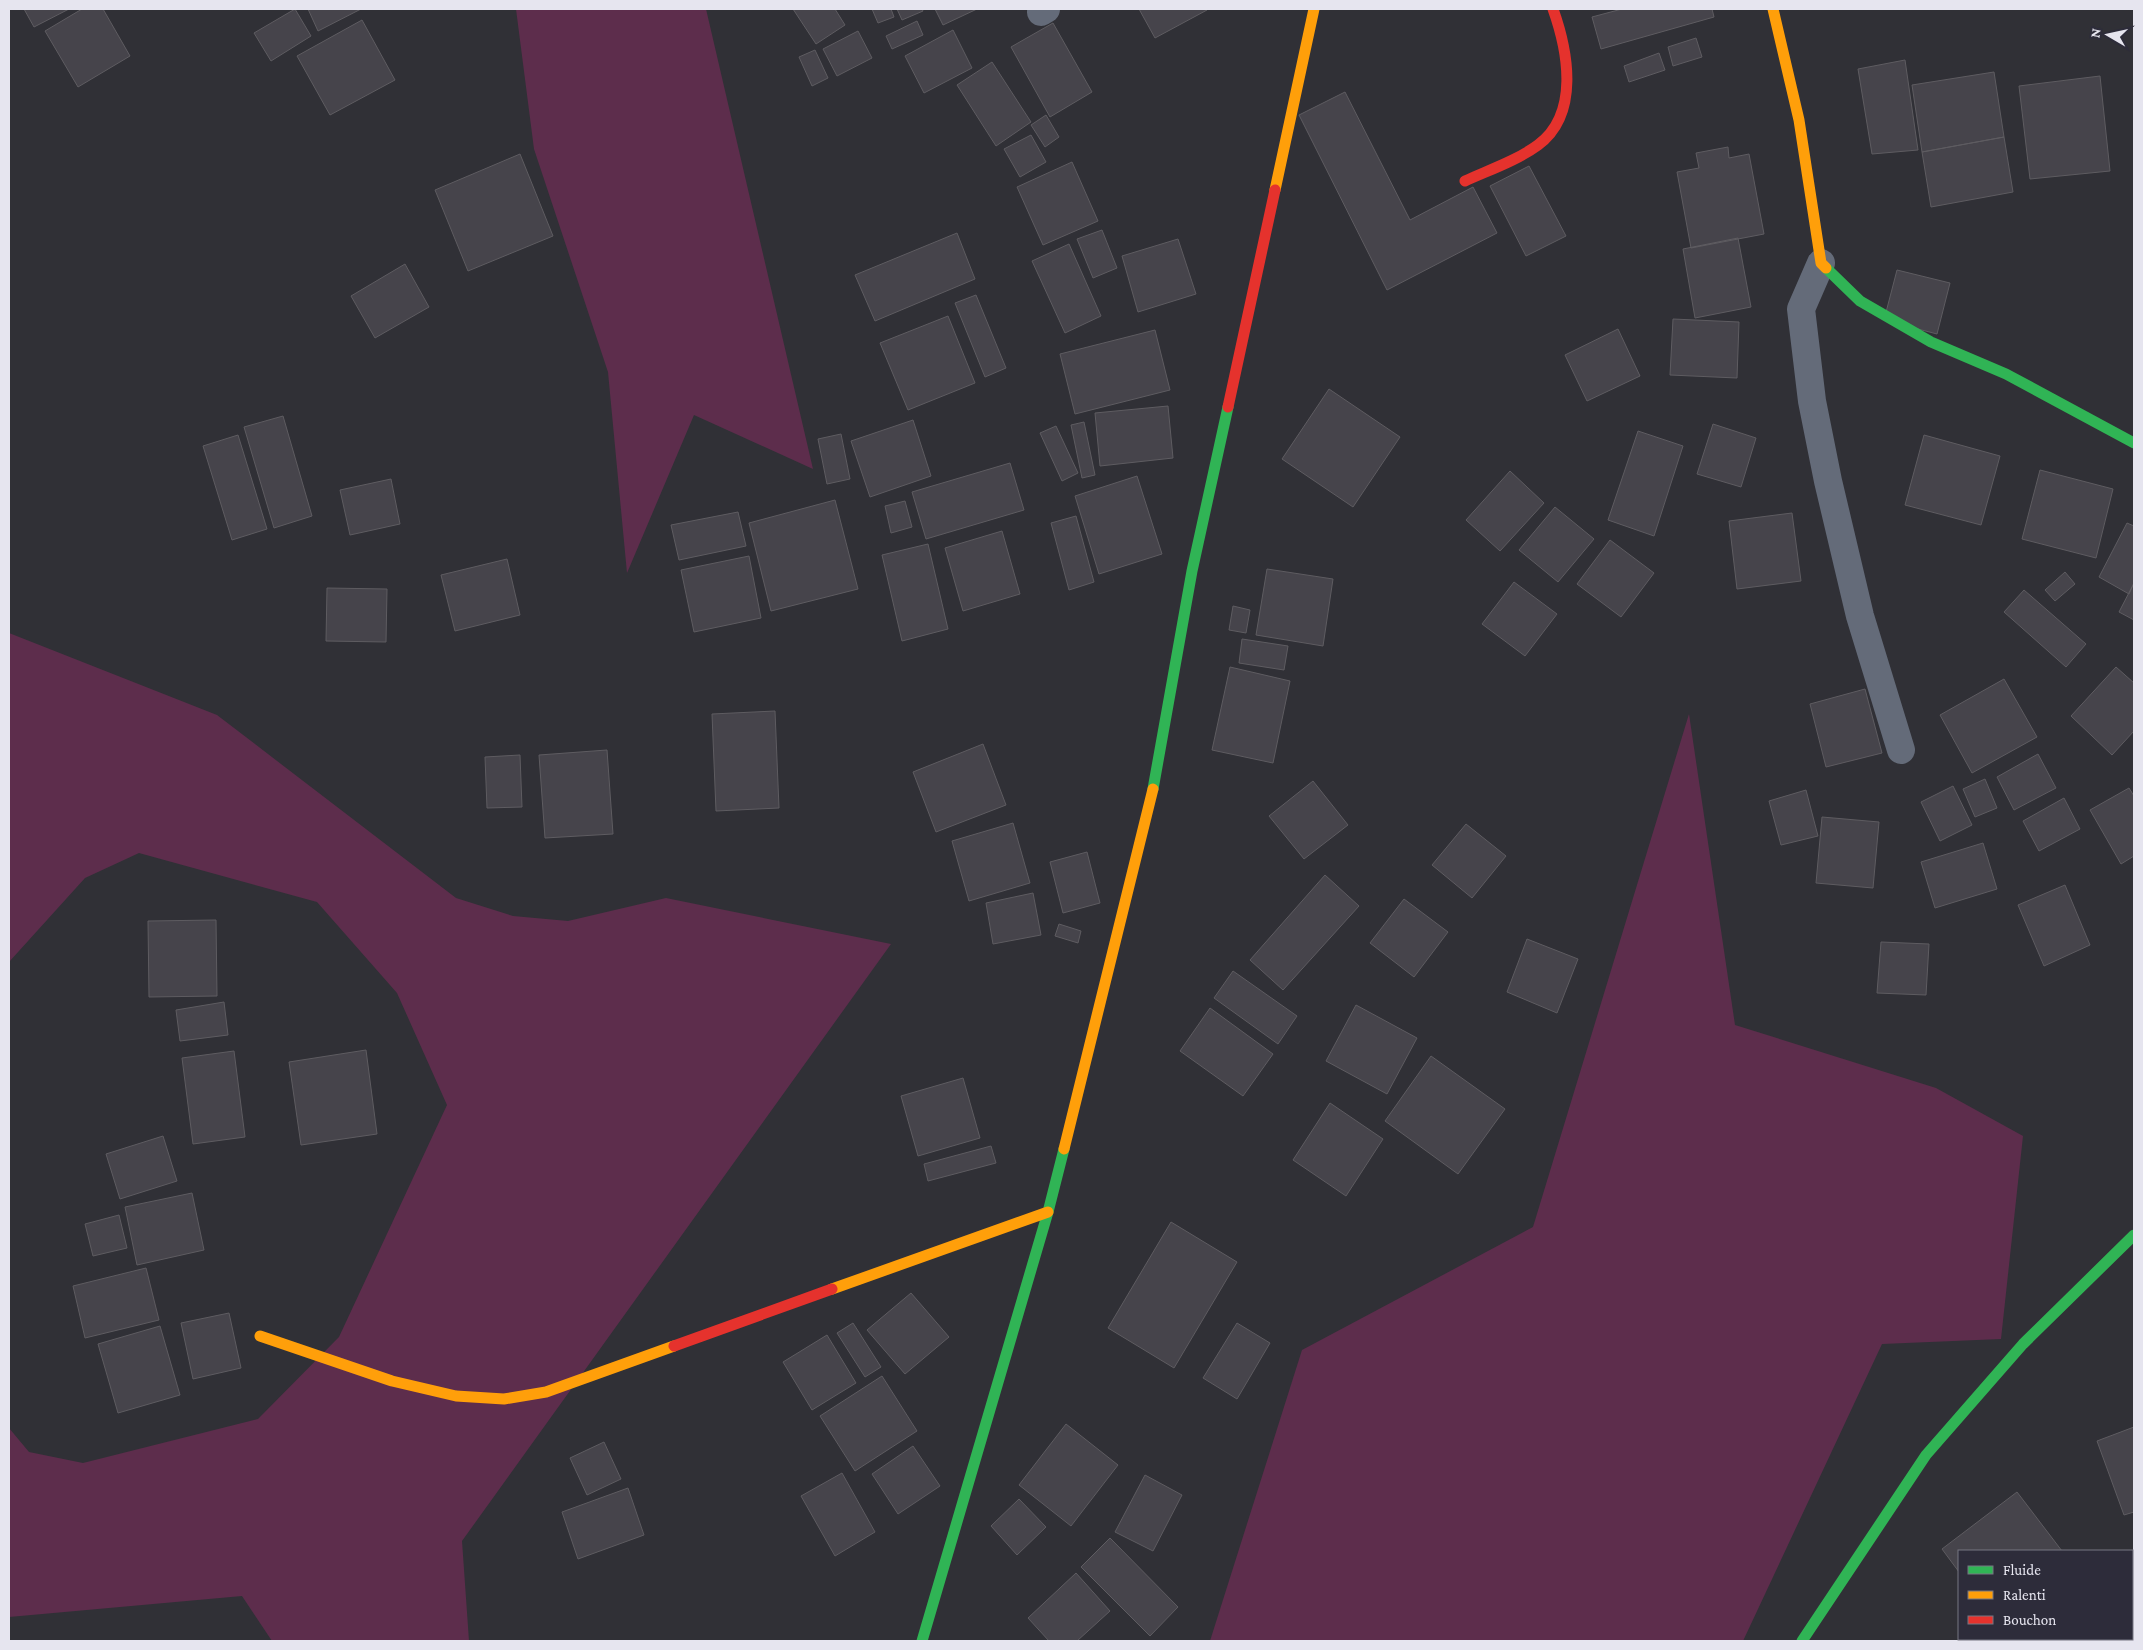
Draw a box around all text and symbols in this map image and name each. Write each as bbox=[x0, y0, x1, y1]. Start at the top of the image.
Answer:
north arrow bbox=[2083, 10, 2133, 60]
text: N bbox=[2087, 27, 2104, 39]
legend bbox=[1958, 1550, 2133, 1640]
text: Fluide bbox=[2003, 1562, 2041, 1578]
text: Ralenti bbox=[2003, 1587, 2046, 1603]
text: Bouchon bbox=[2003, 1612, 2056, 1628]

